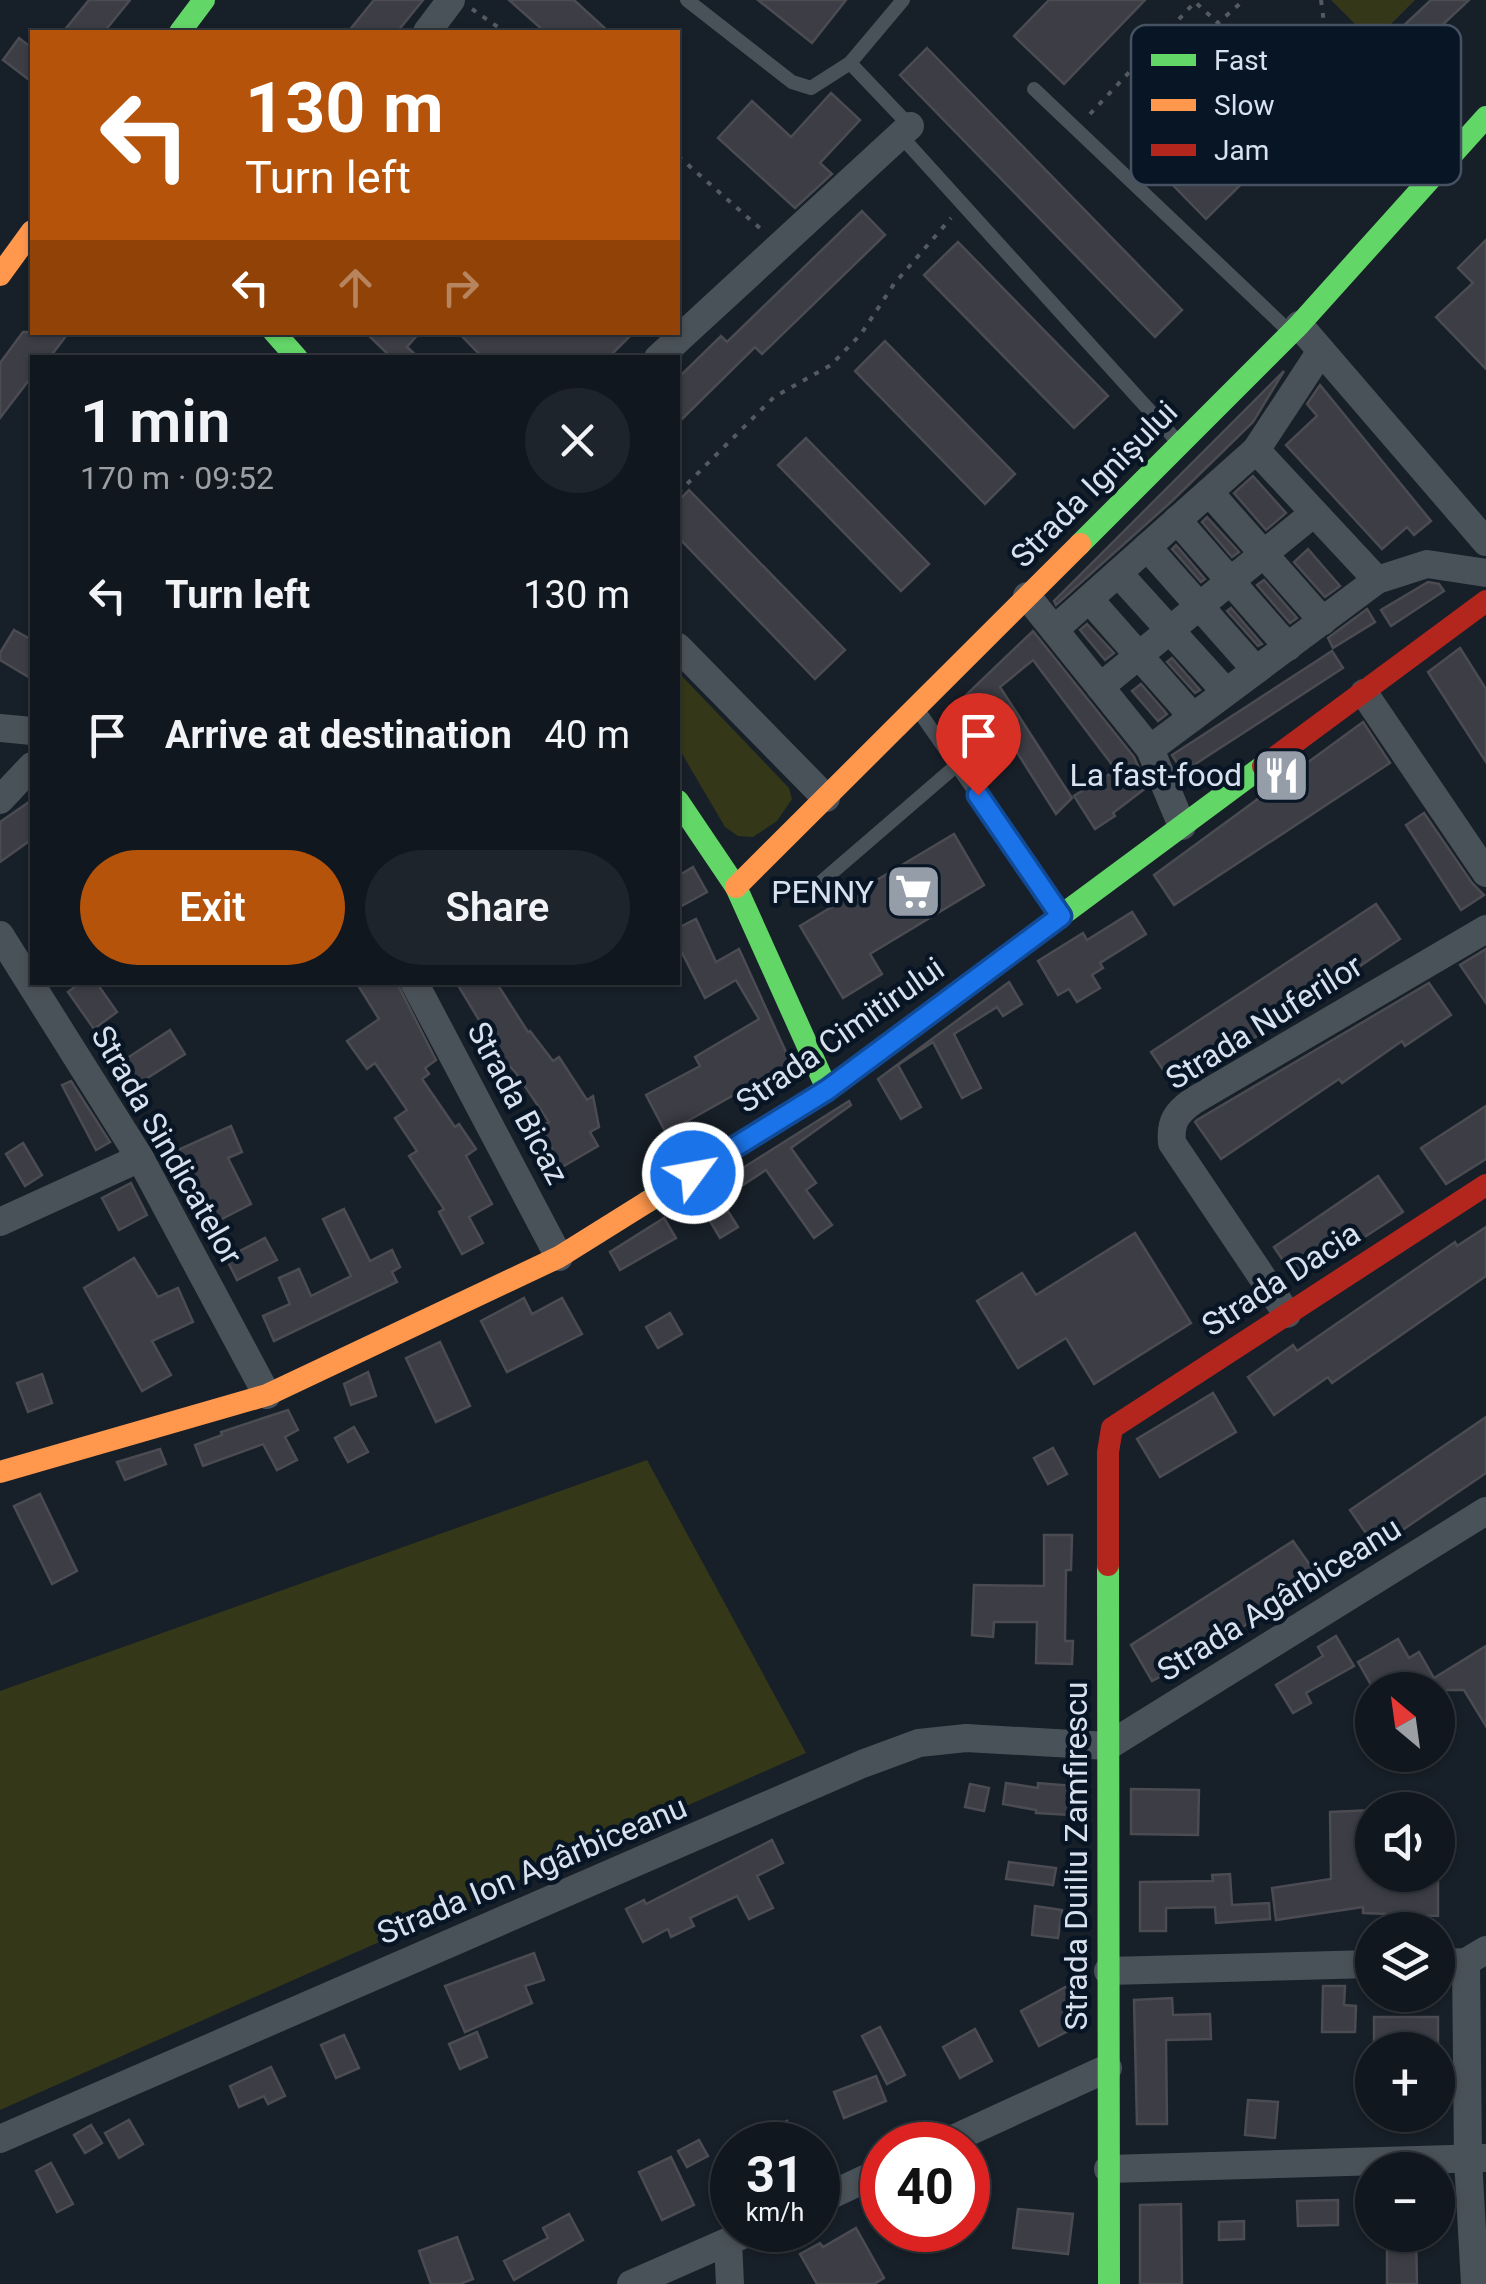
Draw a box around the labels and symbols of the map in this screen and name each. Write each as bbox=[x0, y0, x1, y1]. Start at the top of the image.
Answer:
legend bbox=[1131, 25, 1461, 185]
text: Fast bbox=[1214, 44, 1268, 77]
text: Slow bbox=[1214, 89, 1274, 122]
text: Jam bbox=[1214, 134, 1269, 167]
street label: Strada Ignișului bbox=[1003, 393, 1185, 575]
pin bbox=[936, 693, 1021, 796]
restaurant icon: La fast-food bbox=[1251, 745, 1311, 805]
place label: La fast-food bbox=[1069, 756, 1242, 794]
supermarket icon: PENNY bbox=[883, 862, 943, 922]
place label: PENNY bbox=[771, 873, 874, 911]
street label: Strada Nuferilor bbox=[1159, 946, 1369, 1098]
street label: Strada Cimitirului bbox=[729, 949, 951, 1121]
street label: Strada Bicaz bbox=[459, 1015, 577, 1191]
street label: Strada Sindicatelor bbox=[83, 1019, 251, 1271]
position arrow bbox=[641, 1121, 745, 1225]
street label: Strada Dacia bbox=[1195, 1214, 1367, 1344]
street label: Strada Agârbiceanu bbox=[1150, 1509, 1408, 1689]
north arrow bbox=[1355, 1672, 1455, 1772]
street label: Strada Duiliu Zamfirescu bbox=[1057, 1682, 1095, 2030]
street label: Strada Ion Agârbiceanu bbox=[372, 1788, 692, 1952]
speed limit sign: 40 bbox=[860, 2122, 990, 2252]

